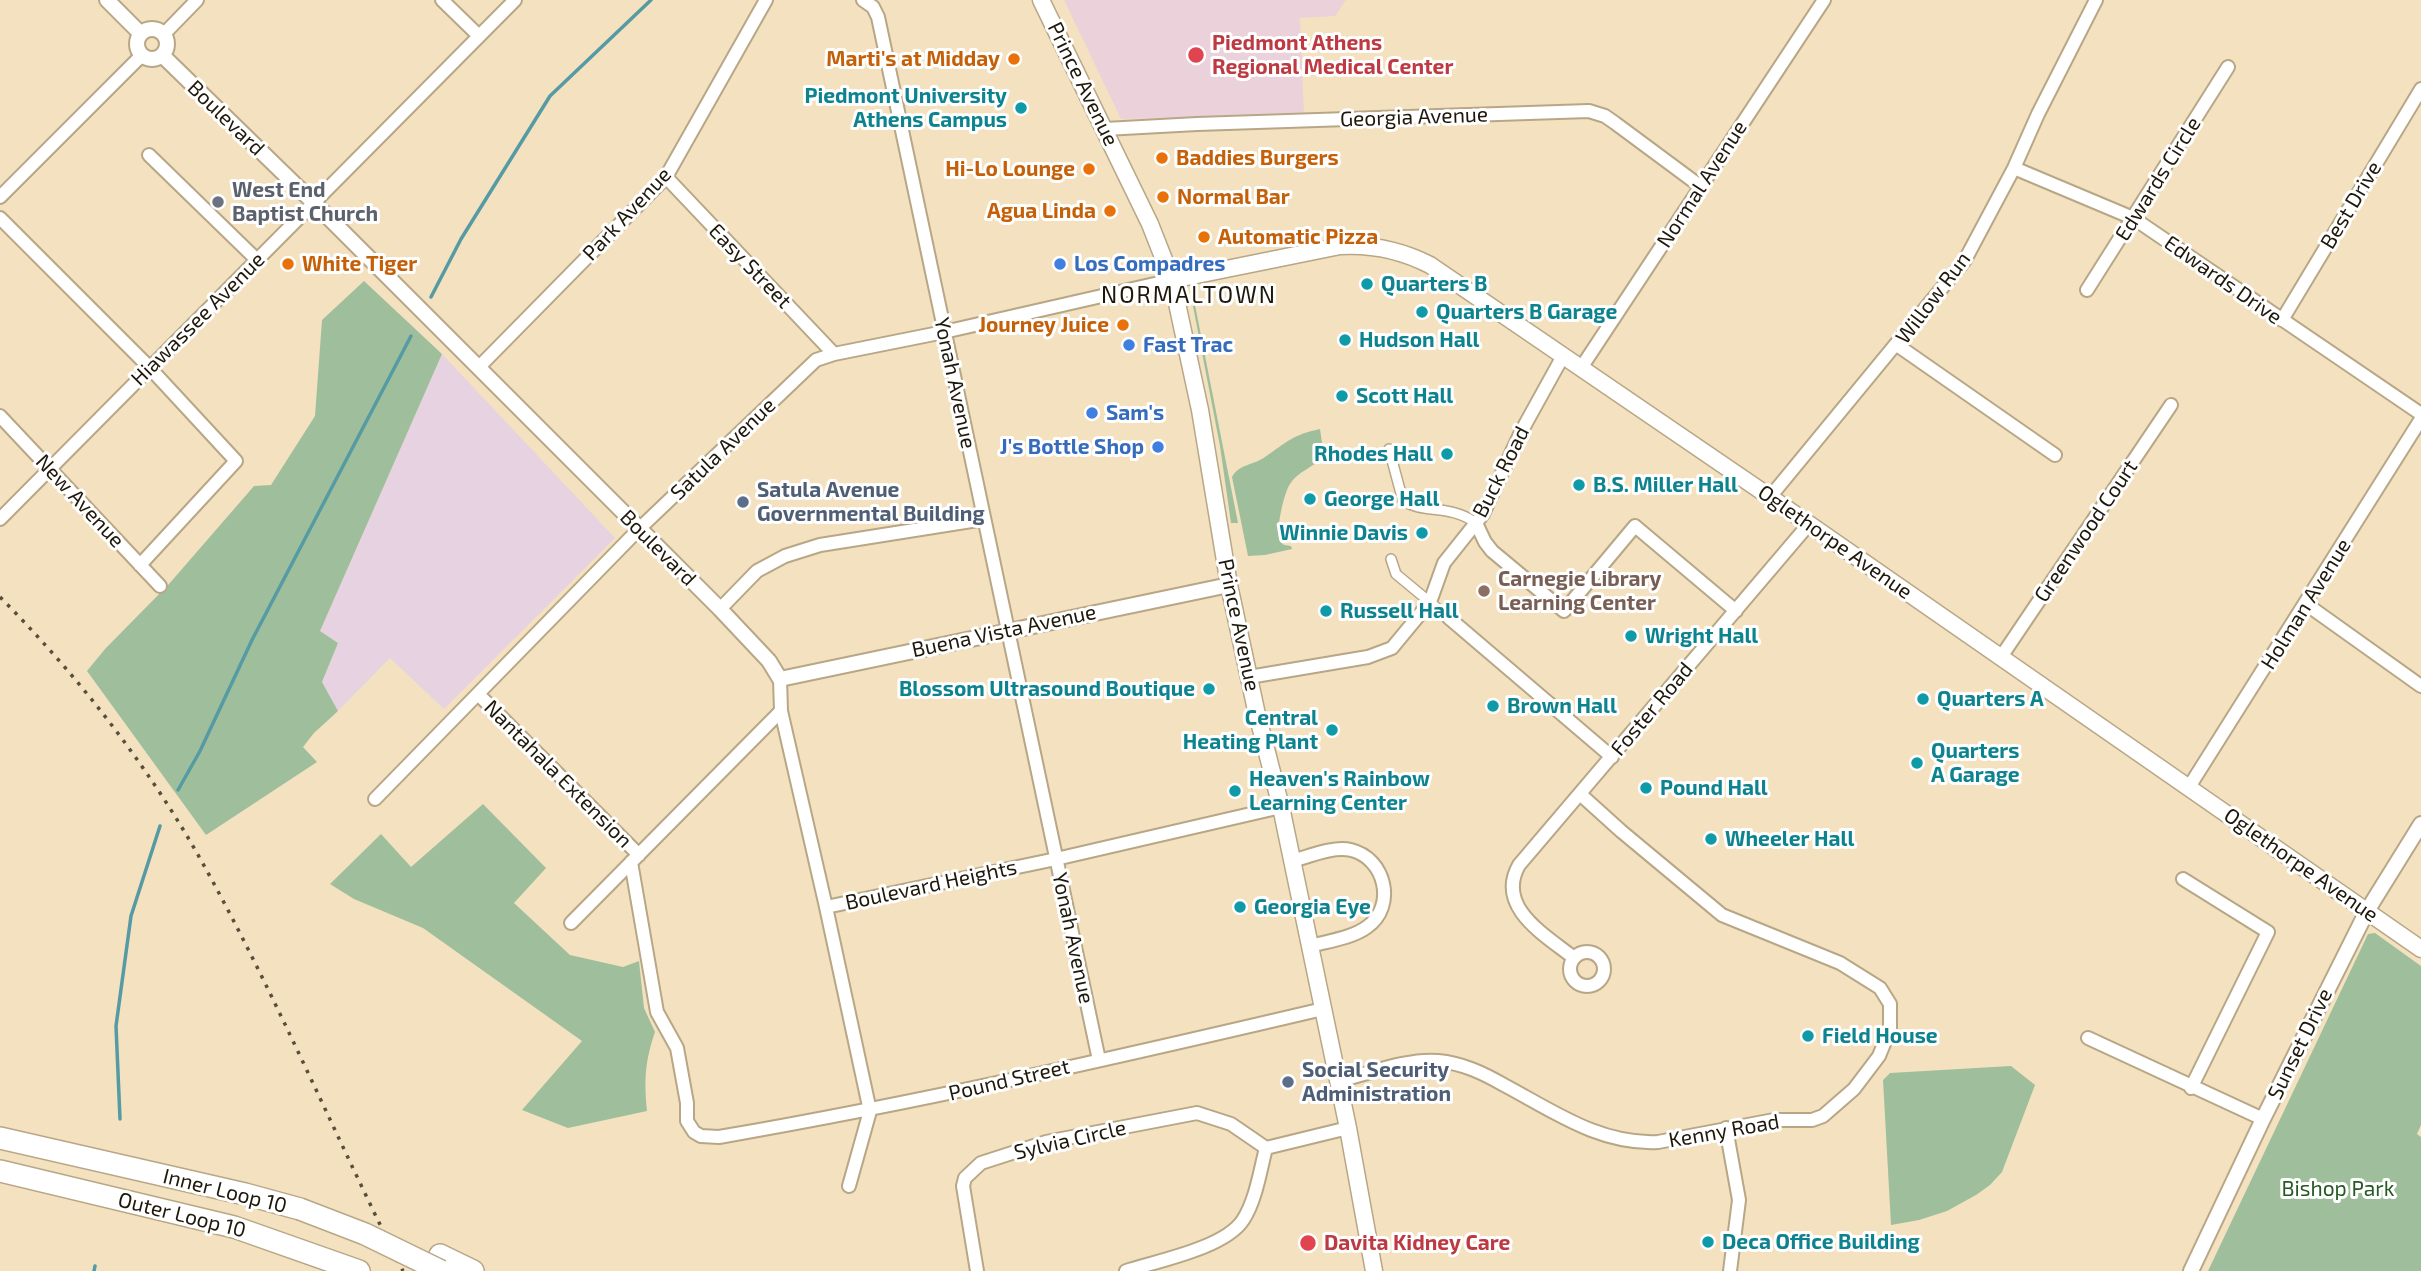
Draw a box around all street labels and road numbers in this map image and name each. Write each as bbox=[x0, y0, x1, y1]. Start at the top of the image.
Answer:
street label: Prince Avenue bbox=[1042, 18, 1124, 150]
street label: Boulevard bbox=[182, 75, 270, 161]
street label: Georgia Avenue bbox=[1339, 102, 1489, 132]
street label: Edwards Circle bbox=[2110, 112, 2206, 246]
street label: Normal Avenue bbox=[1652, 116, 1752, 252]
street label: Best Drive bbox=[2315, 157, 2387, 253]
street label: Park Avenue bbox=[578, 162, 676, 266]
street label: Easy Street bbox=[703, 218, 797, 314]
street label: Edwards Drive bbox=[2159, 230, 2287, 330]
street label: Hiawassee Avenue bbox=[126, 247, 270, 391]
street label: Willow Run bbox=[1890, 247, 1976, 349]
street label: Yonah Avenue bbox=[929, 315, 981, 451]
street label: Satula Avenue bbox=[665, 393, 781, 505]
street label: Buck Road bbox=[1467, 422, 1535, 522]
street label: New Avenue bbox=[30, 449, 130, 553]
street label: Greenwood Court bbox=[2029, 455, 2143, 607]
street label: Oglethorpe Avenue bbox=[1753, 479, 1917, 605]
street label: Boulevard bbox=[615, 505, 701, 591]
street label: Holman Avenue bbox=[2256, 534, 2356, 674]
street label: Prince Avenue bbox=[1213, 557, 1265, 693]
street label: Buena Vista Avenue bbox=[909, 599, 1099, 663]
street label: Foster Road bbox=[1606, 657, 1698, 761]
street label: Nantahala Extension bbox=[479, 695, 637, 853]
street label: Oglethorpe Avenue bbox=[2219, 802, 2383, 928]
street label: Boulevard Heights bbox=[843, 854, 1019, 916]
street label: Yonah Avenue bbox=[1047, 870, 1099, 1006]
street label: Sunset Drive bbox=[2262, 984, 2338, 1104]
street label: Pound Street bbox=[946, 1054, 1072, 1106]
street label: Kenny Road bbox=[1667, 1109, 1781, 1153]
street label: Sylvia Circle bbox=[1012, 1115, 1128, 1165]
street label: Inner Loop 10 bbox=[160, 1163, 290, 1219]
street label: Outer Loop 10 bbox=[115, 1187, 249, 1243]

